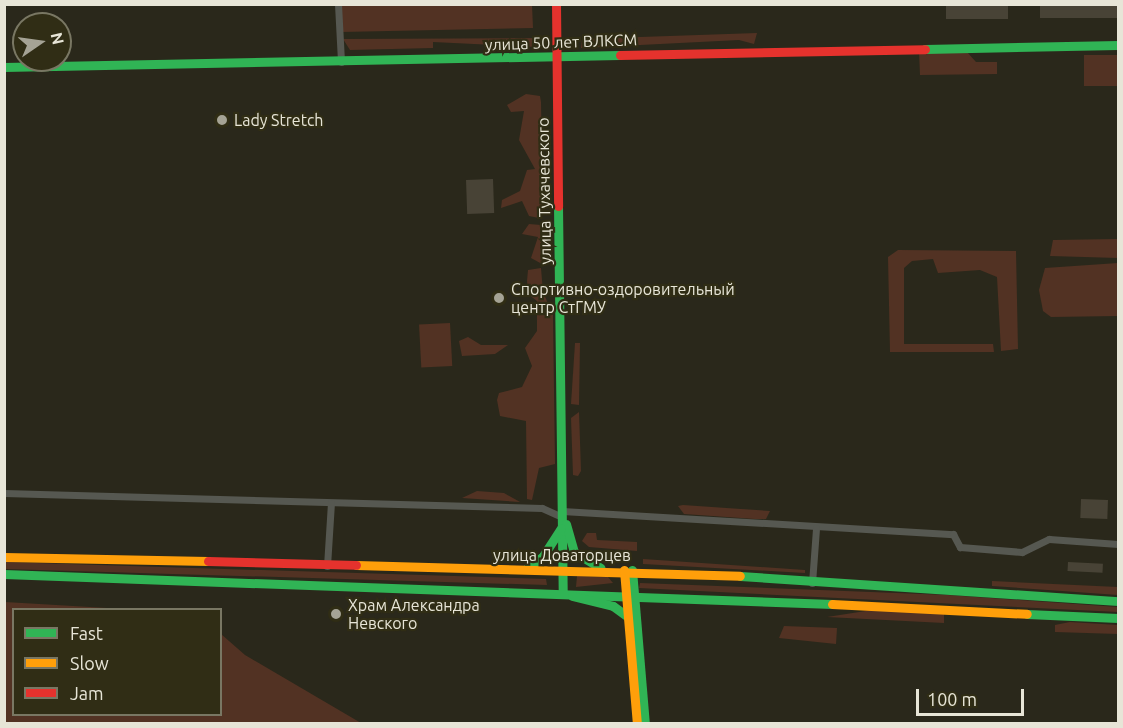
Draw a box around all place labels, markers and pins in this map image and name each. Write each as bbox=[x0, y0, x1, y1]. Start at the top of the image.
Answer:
place label: Lady Stretch bbox=[234, 110, 324, 130]
marker: Lady Stretch bbox=[215, 113, 229, 127]
place label: Спортивно-оздоровительный центр СтГМУ bbox=[511, 279, 735, 317]
marker: Спортивно-оздоровительный центр СтГМУ bbox=[492, 291, 506, 305]
place label: Храм Александра Невского bbox=[348, 595, 480, 633]
marker: Храм Александра Невского bbox=[329, 607, 343, 621]

